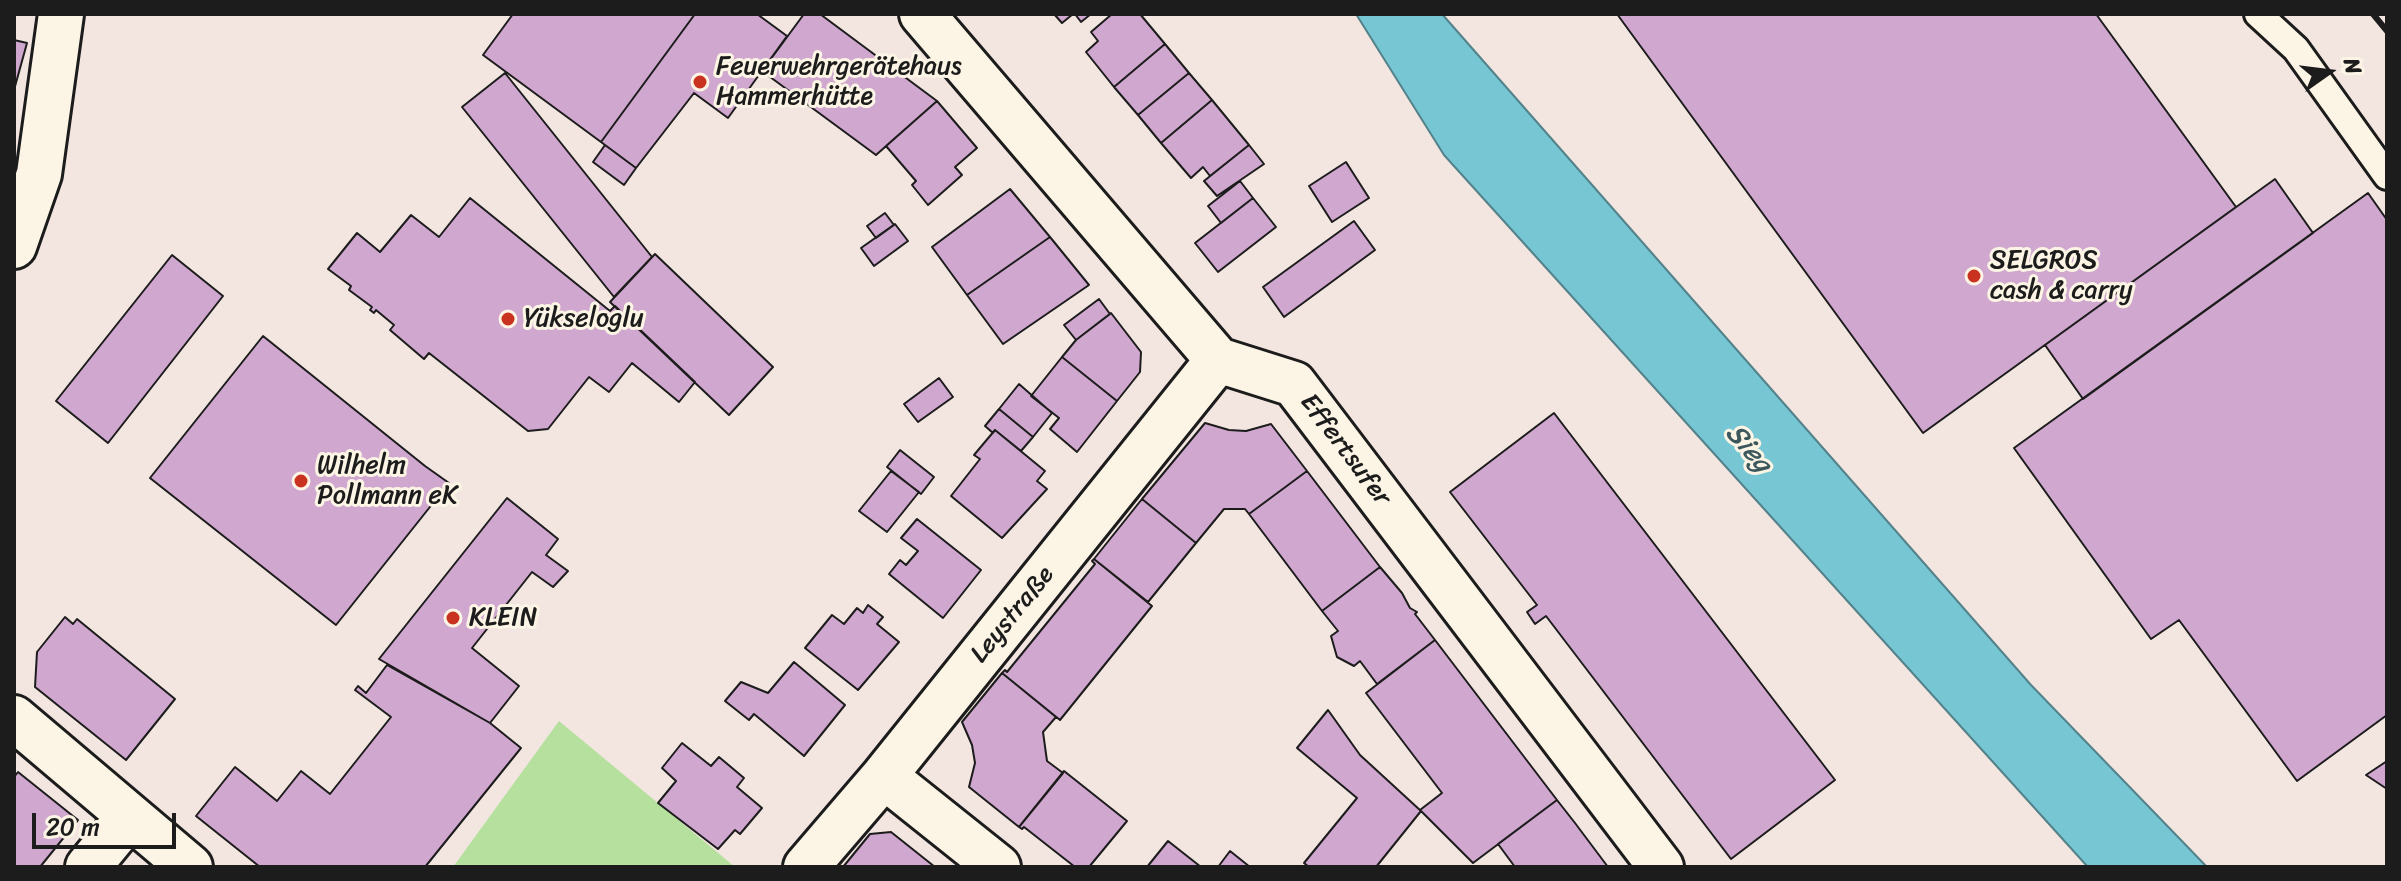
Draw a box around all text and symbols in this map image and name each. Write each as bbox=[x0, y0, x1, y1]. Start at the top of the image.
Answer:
north arrow bbox=[2289, 32, 2369, 112]
place label: Feuerwehrgerätehaus Hammerhütte bbox=[716, 51, 962, 112]
text: N bbox=[2332, 54, 2374, 78]
marker: Feuerwehrgerätehaus Hammerhütte bbox=[691, 73, 709, 91]
place label: SELGROS cash & carry bbox=[1990, 245, 2132, 306]
marker: SELGROS cash & carry bbox=[1965, 267, 1983, 285]
place label: Yükseloglu bbox=[524, 303, 644, 335]
marker: Yükseloglu bbox=[499, 310, 517, 328]
street label: Effertsufer bbox=[1293, 388, 1397, 512]
water label: Sieg bbox=[1718, 418, 1778, 480]
place label: Wilhelm Pollmann eK bbox=[317, 450, 458, 512]
marker: Wilhelm Pollmann eK bbox=[292, 472, 310, 490]
street label: Leystraße bbox=[965, 560, 1061, 670]
place label: KLEIN bbox=[469, 602, 538, 634]
marker: KLEIN bbox=[444, 609, 462, 627]
scale bar bbox=[36, 797, 180, 847]
text: 20 m bbox=[46, 806, 100, 848]

